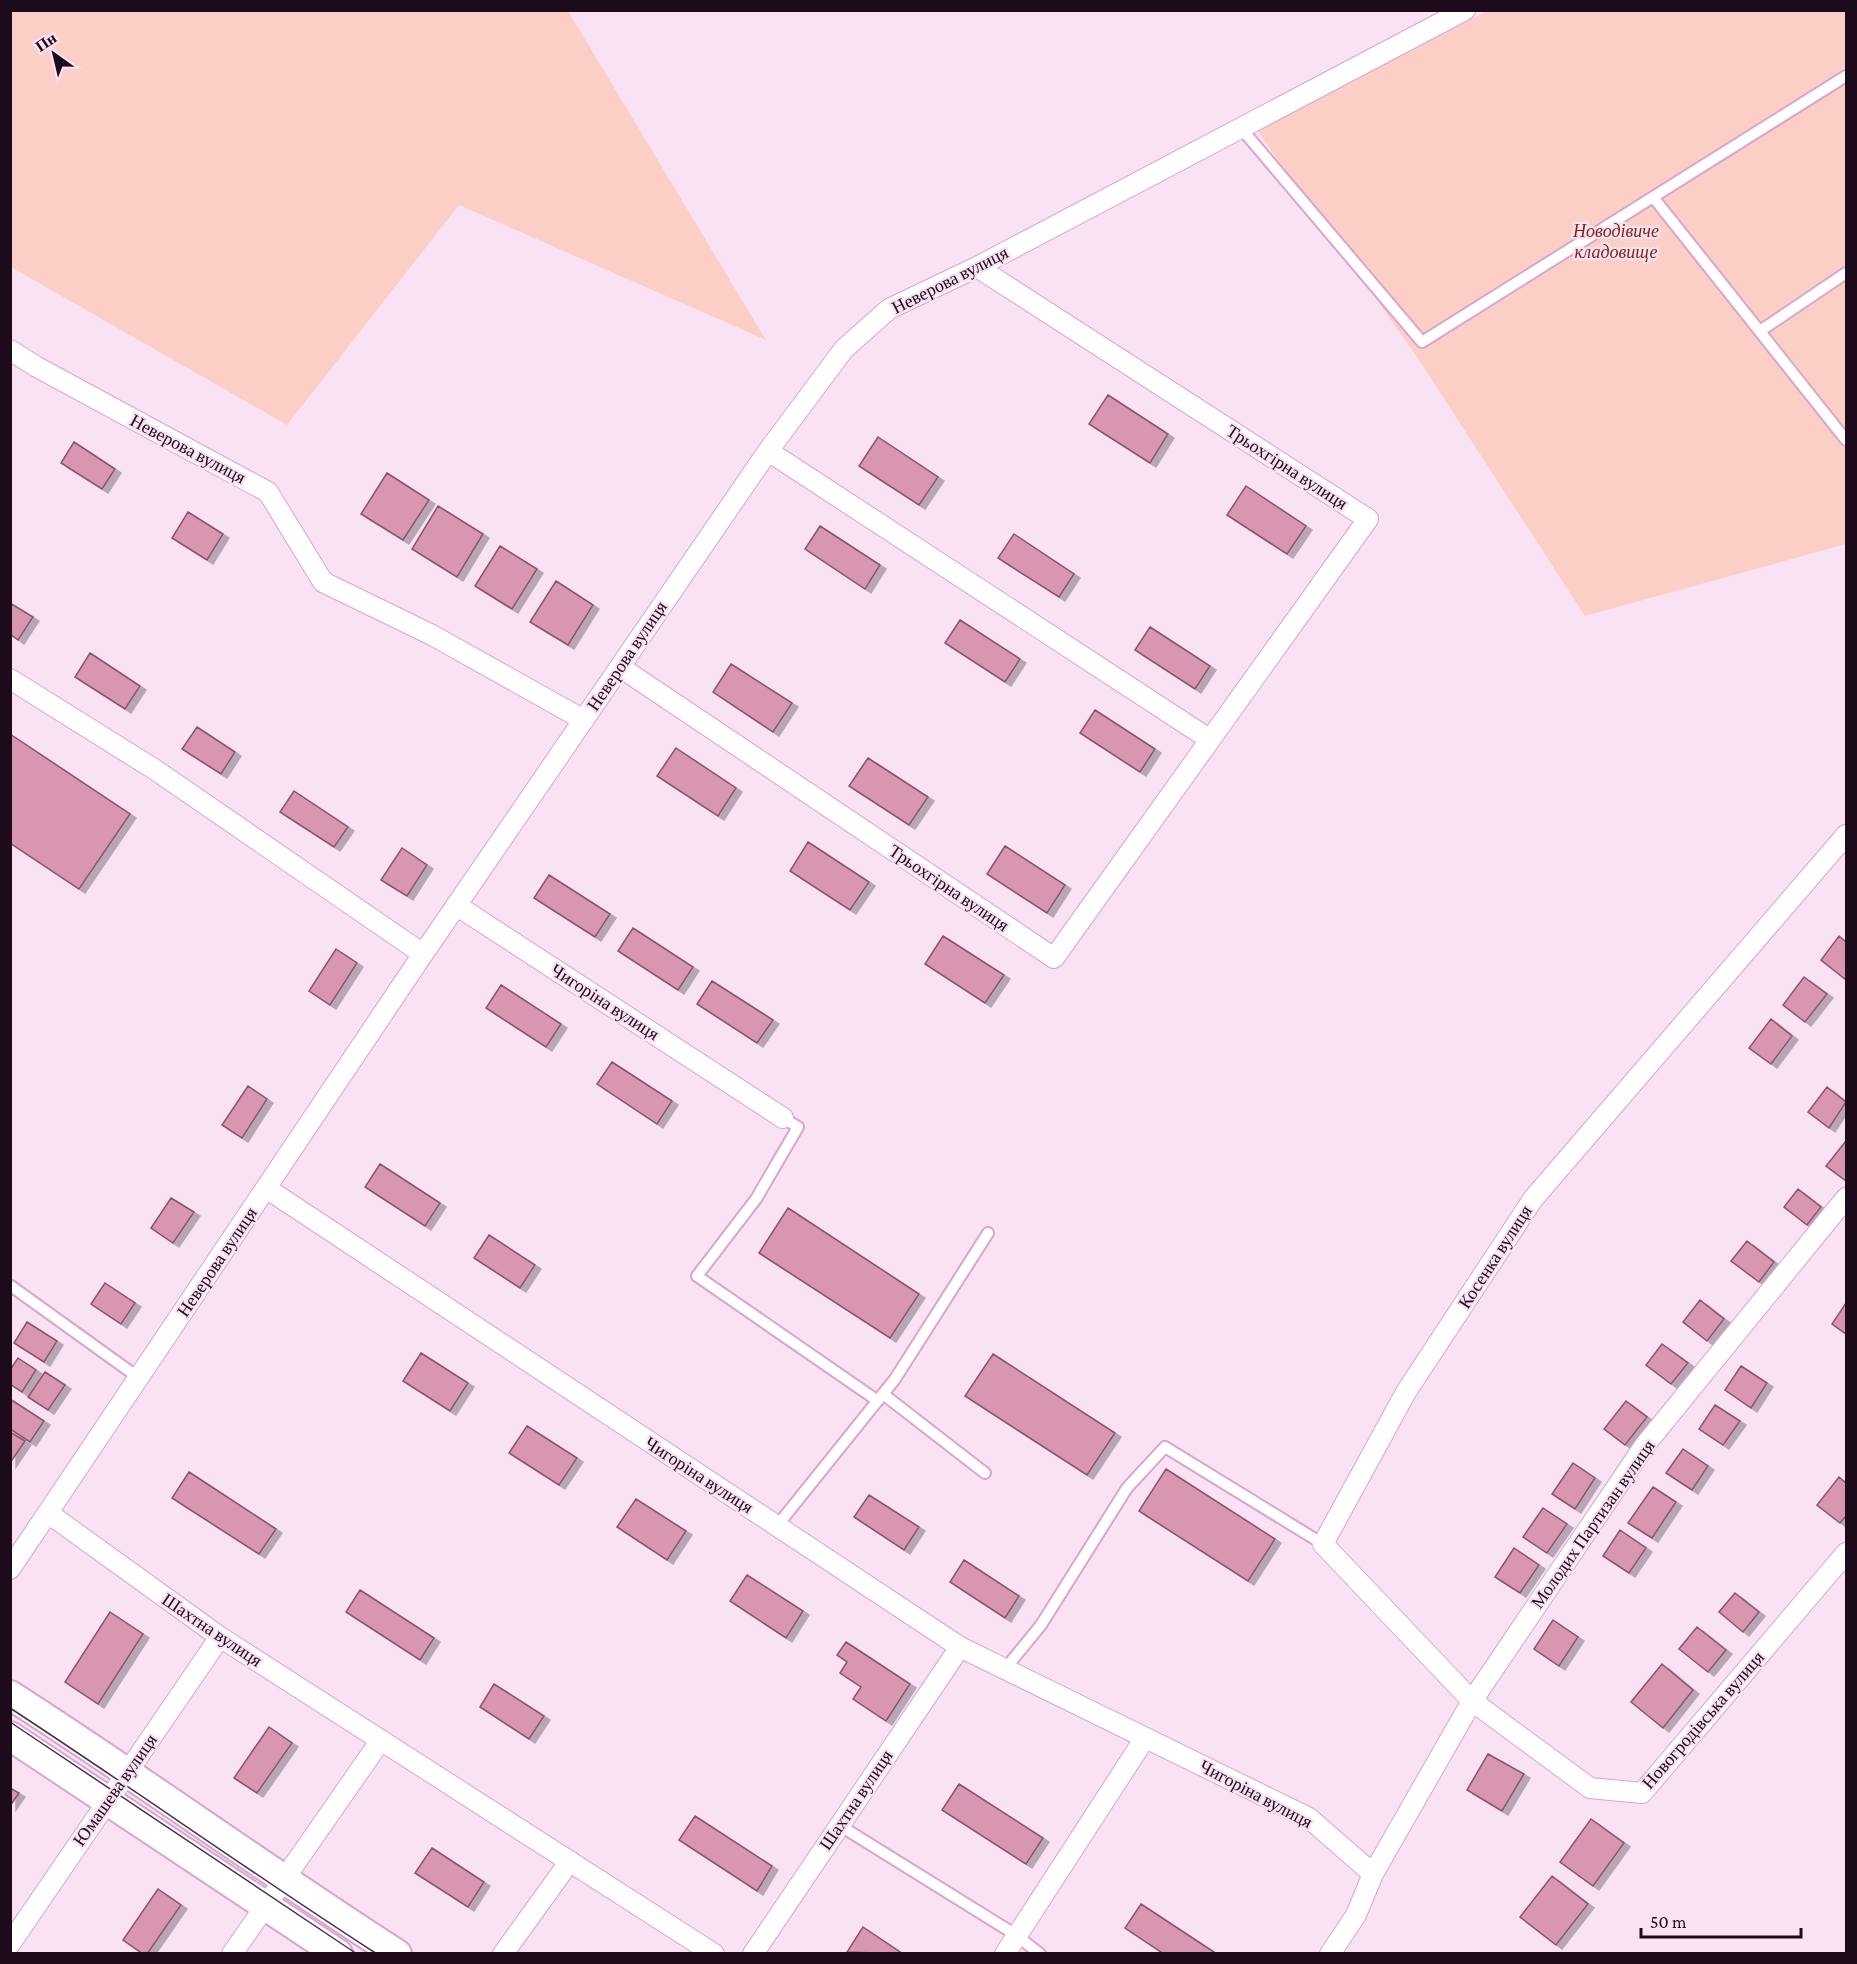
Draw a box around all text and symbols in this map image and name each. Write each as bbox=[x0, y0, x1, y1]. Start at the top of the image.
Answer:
north arrow bbox=[24, 24, 84, 84]
text: Пн bbox=[32, 29, 60, 55]
park label: Новодівиче кладовище bbox=[1572, 221, 1659, 262]
street label: Неверова вулиця bbox=[889, 242, 1011, 318]
street label: Неверова вулиця bbox=[127, 410, 249, 488]
street label: Трьохгірна вулиця bbox=[1223, 420, 1351, 514]
street label: Неверова вулиця bbox=[583, 598, 671, 714]
street label: Трьохгірна вулиця bbox=[885, 841, 1013, 935]
street label: Чигоріна вулиця bbox=[547, 960, 663, 1044]
street label: Косенка вулиця bbox=[1454, 1202, 1536, 1312]
street label: Неверова вулиця bbox=[173, 1204, 261, 1320]
street label: Чигоріна вулиця bbox=[641, 1433, 757, 1517]
street label: Молодих Партизан вулиця bbox=[1527, 1436, 1659, 1612]
street label: Шахтна вулиця bbox=[158, 1589, 266, 1671]
street label: Новогродівська вулиця bbox=[1638, 1647, 1768, 1793]
street label: Юмашева вулиця bbox=[69, 1730, 161, 1850]
street label: Шахтна вулиця bbox=[815, 1746, 897, 1854]
street label: Чигоріна вулиця bbox=[1196, 1756, 1316, 1832]
scale bar bbox=[1641, 1901, 1802, 1939]
text: 50 m bbox=[1650, 1912, 1687, 1932]

